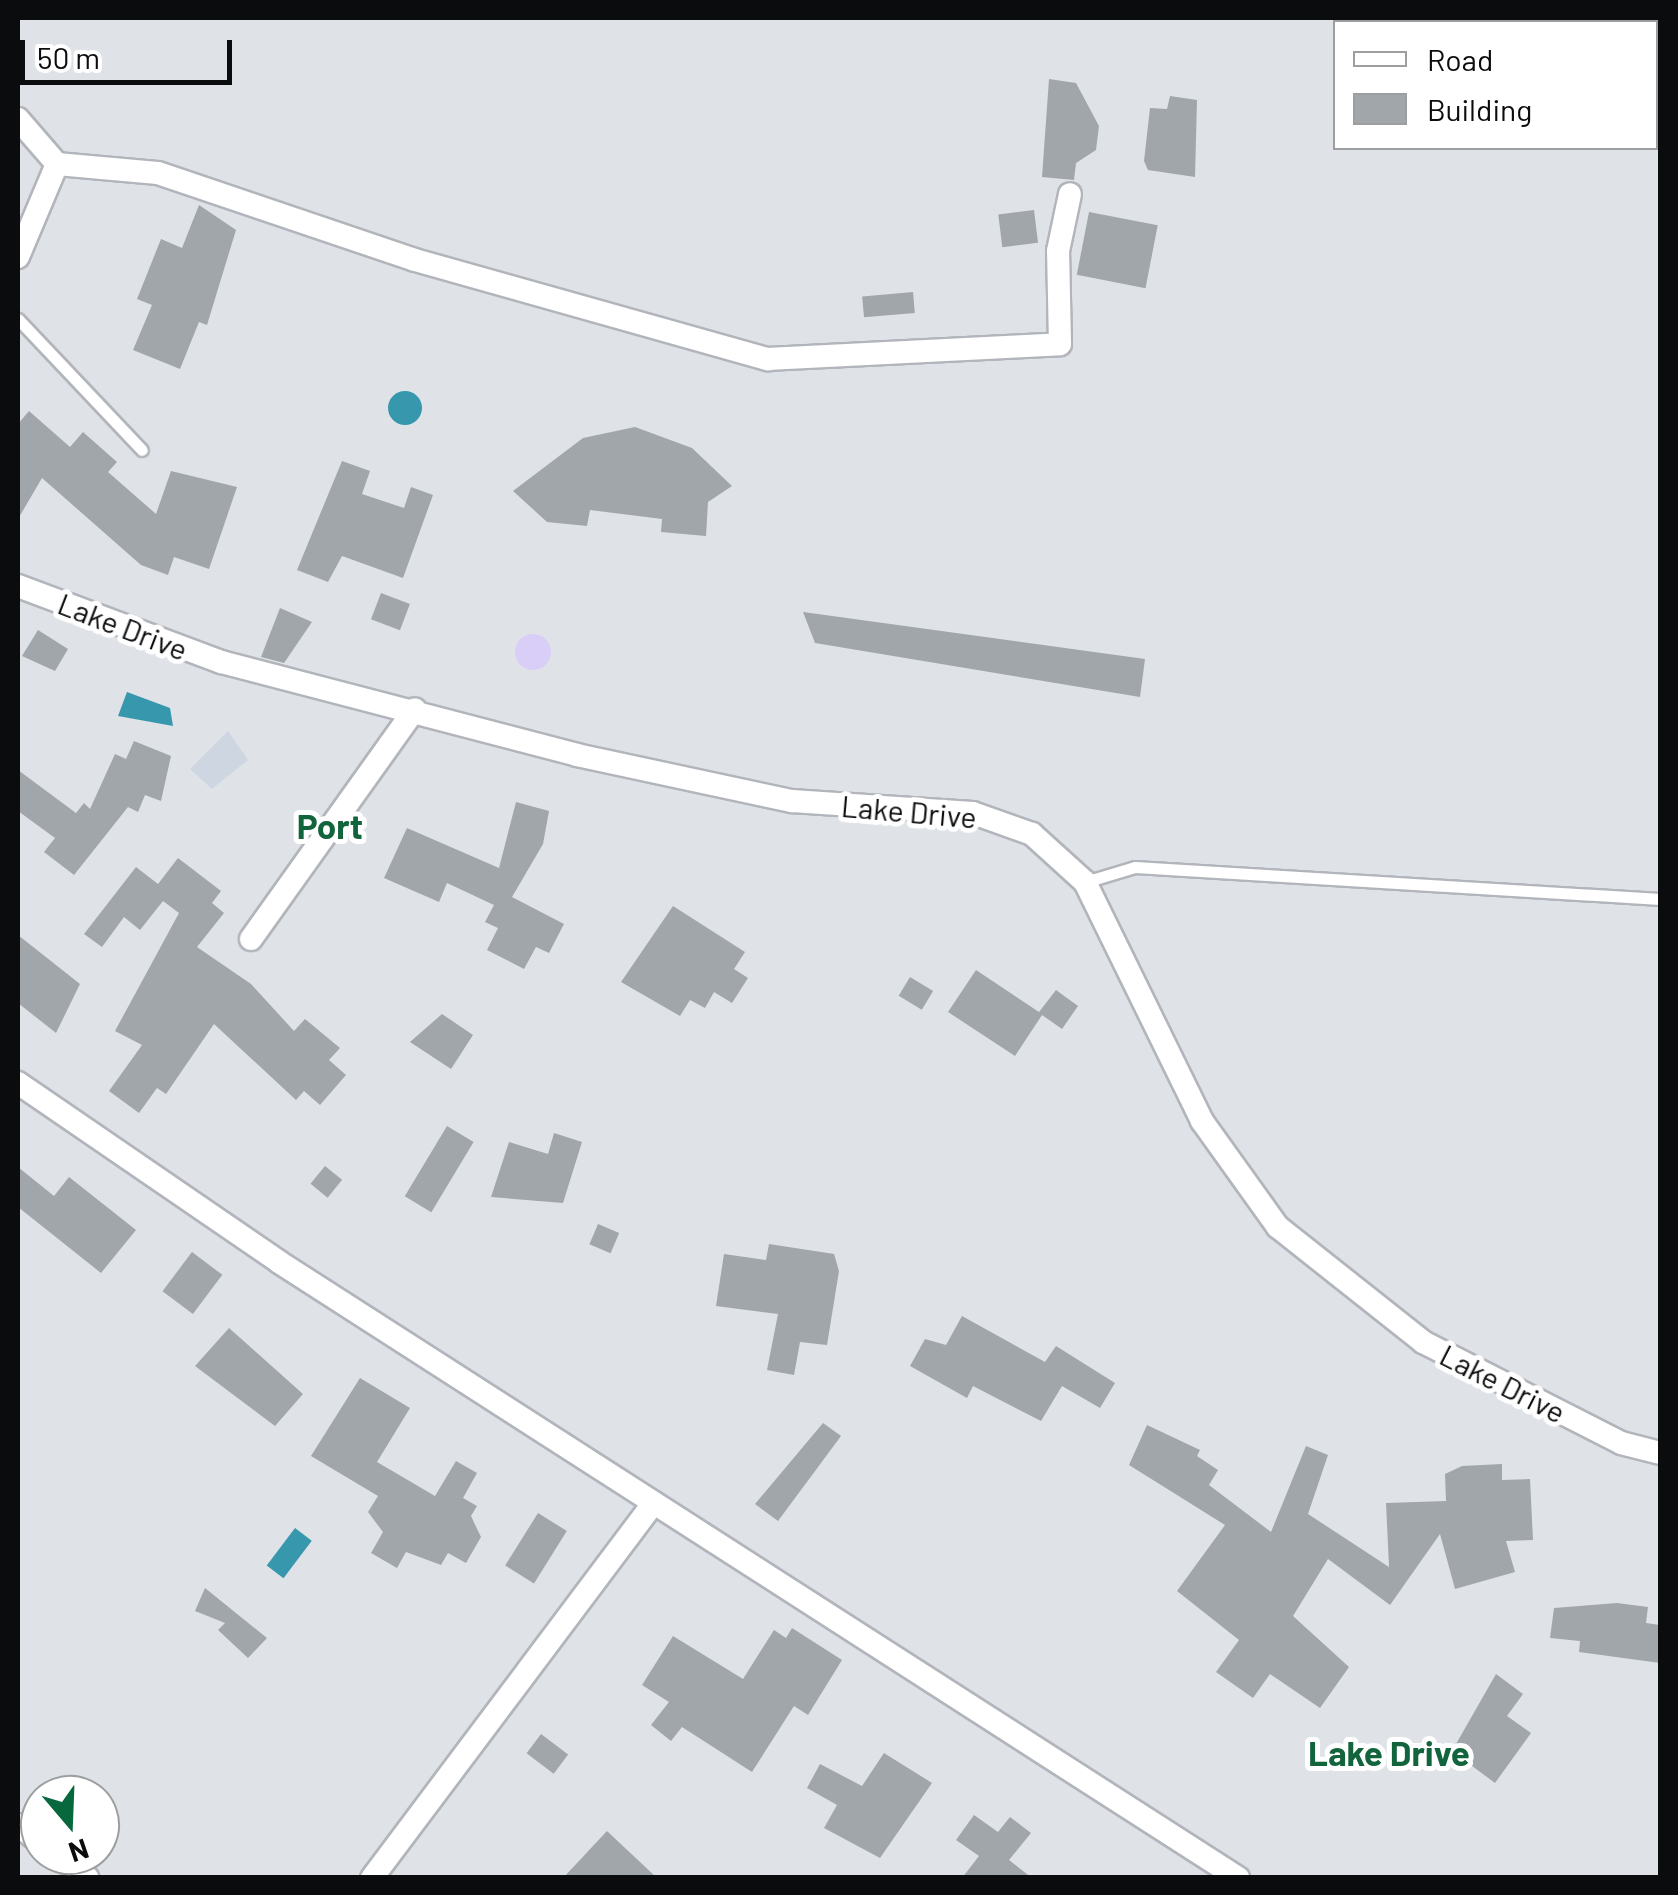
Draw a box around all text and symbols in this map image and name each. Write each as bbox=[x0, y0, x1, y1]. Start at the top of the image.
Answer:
scale bar bbox=[25, 20, 238, 82]
legend bbox=[1333, 20, 1658, 150]
text: 50 m bbox=[37, 39, 100, 75]
text: Road bbox=[1427, 41, 1493, 77]
text: Building bbox=[1427, 91, 1532, 127]
street label: Lake Drive bbox=[53, 585, 193, 667]
street label: Lake Drive bbox=[840, 787, 978, 835]
district label: Port bbox=[297, 804, 363, 846]
street label: Lake Drive bbox=[1434, 1336, 1572, 1430]
district label: Lake Drive bbox=[1308, 1731, 1470, 1773]
north arrow bbox=[20, 1775, 120, 1875]
text: N bbox=[65, 1832, 93, 1871]

